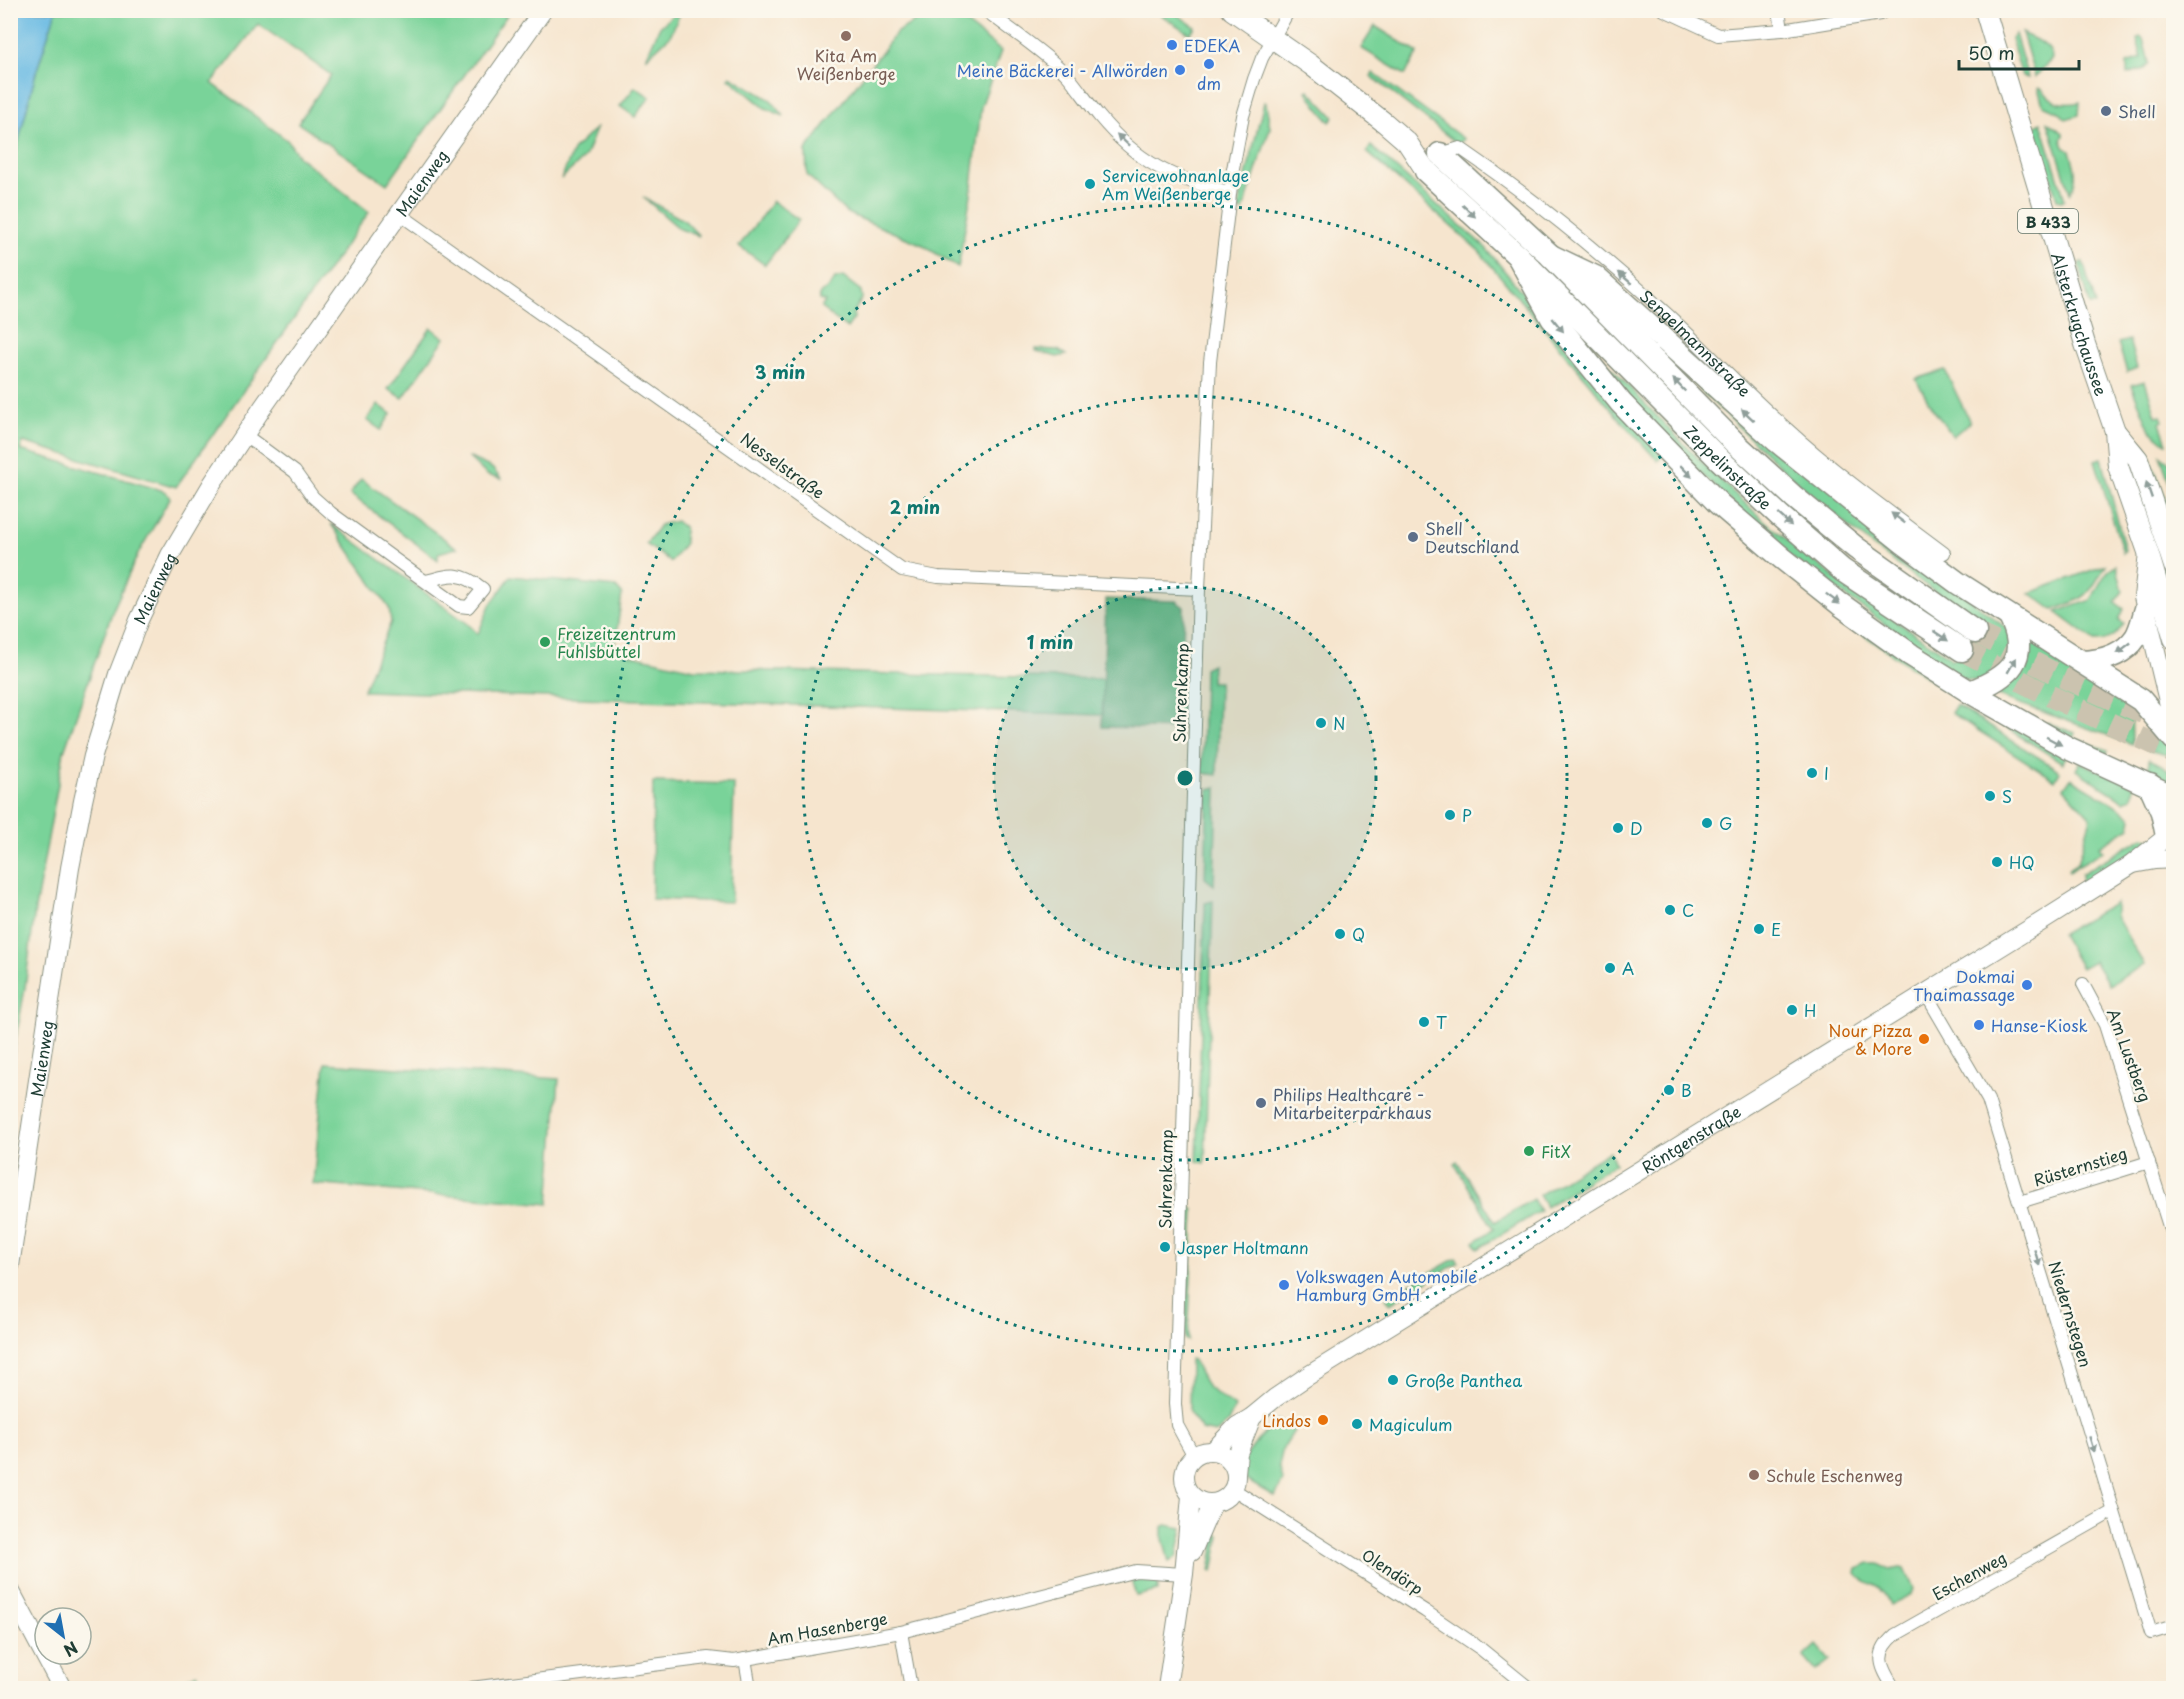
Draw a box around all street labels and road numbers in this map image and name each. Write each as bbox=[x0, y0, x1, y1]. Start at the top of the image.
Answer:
street label: Maienweg bbox=[389, 144, 453, 221]
road number: B 433 bbox=[2018, 209, 2078, 233]
street label: Alsterkrugchaussee bbox=[2046, 249, 2114, 399]
street label: Sengelmannstraße bbox=[1635, 284, 1757, 402]
street label: Zeppelinstraße bbox=[1679, 419, 1777, 515]
street label: Nesselstraße bbox=[736, 426, 830, 504]
street label: Maienweg bbox=[127, 548, 182, 628]
street label: Suhrenkamp bbox=[1166, 643, 1194, 743]
street label: Am Lustberg bbox=[2102, 1005, 2158, 1105]
street label: Maienweg bbox=[24, 1019, 59, 1098]
street label: Röntgenstraße bbox=[1636, 1099, 1745, 1179]
street label: Suhrenkamp bbox=[1152, 1129, 1178, 1229]
street label: Rüsternstieg bbox=[2030, 1140, 2130, 1192]
street label: Niedernstegen bbox=[2043, 1258, 2099, 1370]
street label: Olendörp bbox=[1358, 1542, 1428, 1600]
street label: Eschenweg bbox=[1927, 1545, 2011, 1605]
street label: Am Hasenberge bbox=[765, 1606, 889, 1650]

